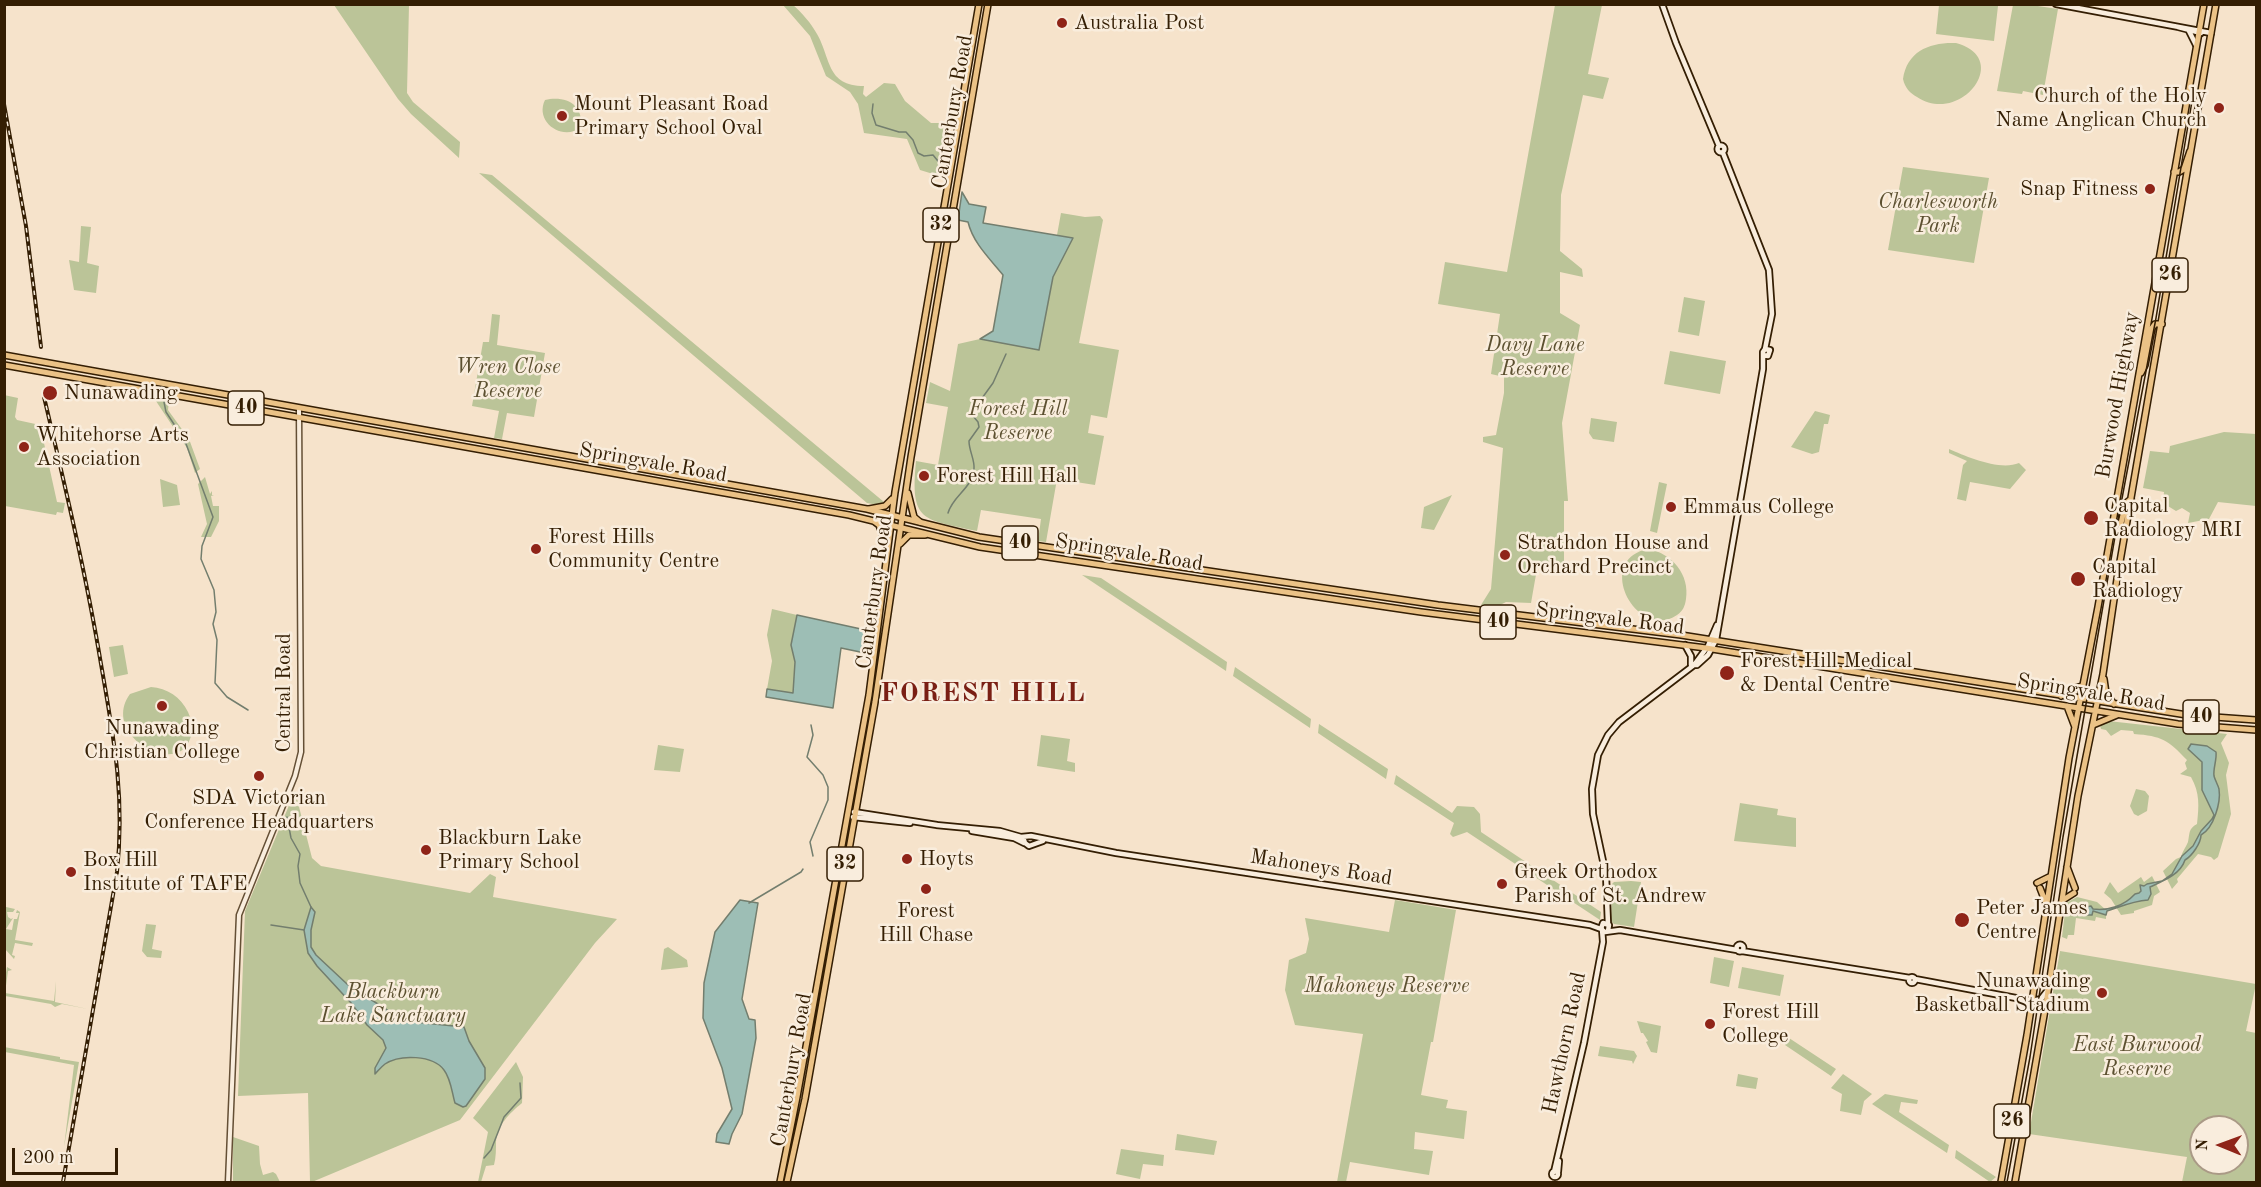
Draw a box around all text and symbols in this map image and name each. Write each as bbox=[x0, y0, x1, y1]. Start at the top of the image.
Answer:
place label: Australia Post bbox=[1074, 10, 1204, 36]
marker: Australia Post bbox=[1055, 16, 1069, 30]
street label: Canterbury Road bbox=[927, 33, 979, 191]
place label: Church of the Holy Name Anglican Church bbox=[1996, 83, 2207, 133]
place label: Mount Pleasant Road Primary School Oval bbox=[574, 91, 769, 141]
marker: Church of the Holy Name Anglican Church bbox=[2212, 101, 2226, 115]
marker: Mount Pleasant Road Primary School Oval bbox=[555, 109, 569, 123]
place label: Snap Fitness bbox=[2020, 176, 2138, 202]
marker: Snap Fitness bbox=[2143, 182, 2157, 196]
park label: Charlesworth Park bbox=[1878, 189, 1998, 239]
road number: 32 bbox=[923, 208, 959, 242]
road number: 26 bbox=[2152, 258, 2188, 292]
street label: Burwood Highway bbox=[2091, 310, 2145, 480]
park label: Davy Lane Reserve bbox=[1485, 332, 1585, 382]
park label: Wren Close Reserve bbox=[455, 354, 561, 404]
place label: Nunawading bbox=[64, 380, 178, 406]
marker: Nunawading bbox=[41, 384, 59, 402]
road number: 40 bbox=[228, 391, 264, 425]
park label: Forest Hill Reserve bbox=[968, 396, 1068, 446]
place label: Whitehorse Arts Association bbox=[36, 422, 189, 472]
street label: Springvale Road bbox=[577, 438, 729, 488]
marker: Whitehorse Arts Association bbox=[17, 440, 31, 454]
place label: Forest Hill Hall bbox=[936, 463, 1077, 489]
marker: Forest Hill Hall bbox=[917, 469, 931, 483]
place label: Capital Radiology MRI bbox=[2104, 493, 2242, 543]
place label: Emmaus College bbox=[1683, 494, 1834, 520]
marker: Emmaus College bbox=[1664, 500, 1678, 514]
marker: Capital Radiology MRI bbox=[2082, 509, 2100, 527]
street label: Canterbury Road bbox=[852, 513, 898, 671]
place label: Forest Hills Community Centre bbox=[548, 524, 719, 574]
road number: 40 bbox=[1002, 526, 1038, 560]
street label: Springvale Road bbox=[1053, 529, 1205, 577]
place label: Strathdon House and Orchard Precinct bbox=[1517, 530, 1709, 580]
marker: Forest Hills Community Centre bbox=[529, 542, 543, 556]
marker: Strathdon House and Orchard Precinct bbox=[1498, 548, 1512, 562]
place label: Capital Radiology bbox=[2092, 554, 2183, 604]
marker: Capital Radiology bbox=[2069, 570, 2087, 588]
street label: Springvale Road bbox=[1534, 597, 1686, 641]
road number: 40 bbox=[1480, 605, 1516, 639]
street label: Central Road bbox=[271, 633, 297, 753]
place label: Forest Hill Medical & Dental Centre bbox=[1740, 648, 1912, 698]
marker: Forest Hill Medical & Dental Centre bbox=[1718, 664, 1736, 682]
street label: Springvale Road bbox=[2015, 669, 2167, 717]
district label: FOREST HILL bbox=[880, 678, 1086, 710]
marker: Nunawading Christian College bbox=[155, 699, 169, 713]
road number: 40 bbox=[2183, 700, 2219, 734]
place label: Nunawading Christian College bbox=[84, 715, 240, 765]
marker: SDA Victorian Conference Headquarters bbox=[252, 769, 266, 783]
place label: SDA Victorian Conference Headquarters bbox=[144, 785, 374, 835]
place label: Blackburn Lake Primary School bbox=[438, 825, 581, 875]
marker: Blackburn Lake Primary School bbox=[419, 843, 433, 857]
street label: Mahoneys Road bbox=[1248, 844, 1394, 892]
place label: Hoyts bbox=[919, 846, 974, 872]
place label: Box Hill Institute of TAFE bbox=[83, 847, 247, 897]
road number: 32 bbox=[827, 847, 863, 881]
marker: Hoyts bbox=[900, 852, 914, 866]
place label: Greek Orthodox Parish of St. Andrew bbox=[1514, 859, 1707, 909]
marker: Box Hill Institute of TAFE bbox=[64, 865, 78, 879]
marker: Greek Orthodox Parish of St. Andrew bbox=[1495, 877, 1509, 891]
marker: Forest Hill Chase bbox=[919, 882, 933, 896]
place label: Peter James Centre bbox=[1976, 895, 2088, 945]
place label: Forest Hill Chase bbox=[879, 898, 973, 948]
marker: Peter James Centre bbox=[1953, 911, 1971, 929]
place label: Nunawading Basketball Stadium bbox=[1914, 968, 2090, 1018]
street label: Hawthorn Road bbox=[1538, 970, 1592, 1116]
park label: Mahoneys Reserve bbox=[1304, 973, 1470, 999]
park label: Blackburn Lake Sanctuary bbox=[320, 979, 466, 1029]
marker: Nunawading Basketball Stadium bbox=[2095, 986, 2109, 1000]
street label: Canterbury Road bbox=[766, 991, 818, 1149]
place label: Forest Hill College bbox=[1722, 999, 1819, 1049]
marker: Forest Hill College bbox=[1703, 1017, 1717, 1031]
park label: East Burwood Reserve bbox=[2073, 1032, 2201, 1082]
road number: 26 bbox=[1994, 1104, 2030, 1138]
north arrow bbox=[2189, 1115, 2249, 1175]
scale bar bbox=[15, 1136, 122, 1174]
text: N bbox=[2195, 1138, 2211, 1151]
text: 200 m bbox=[23, 1149, 74, 1167]

